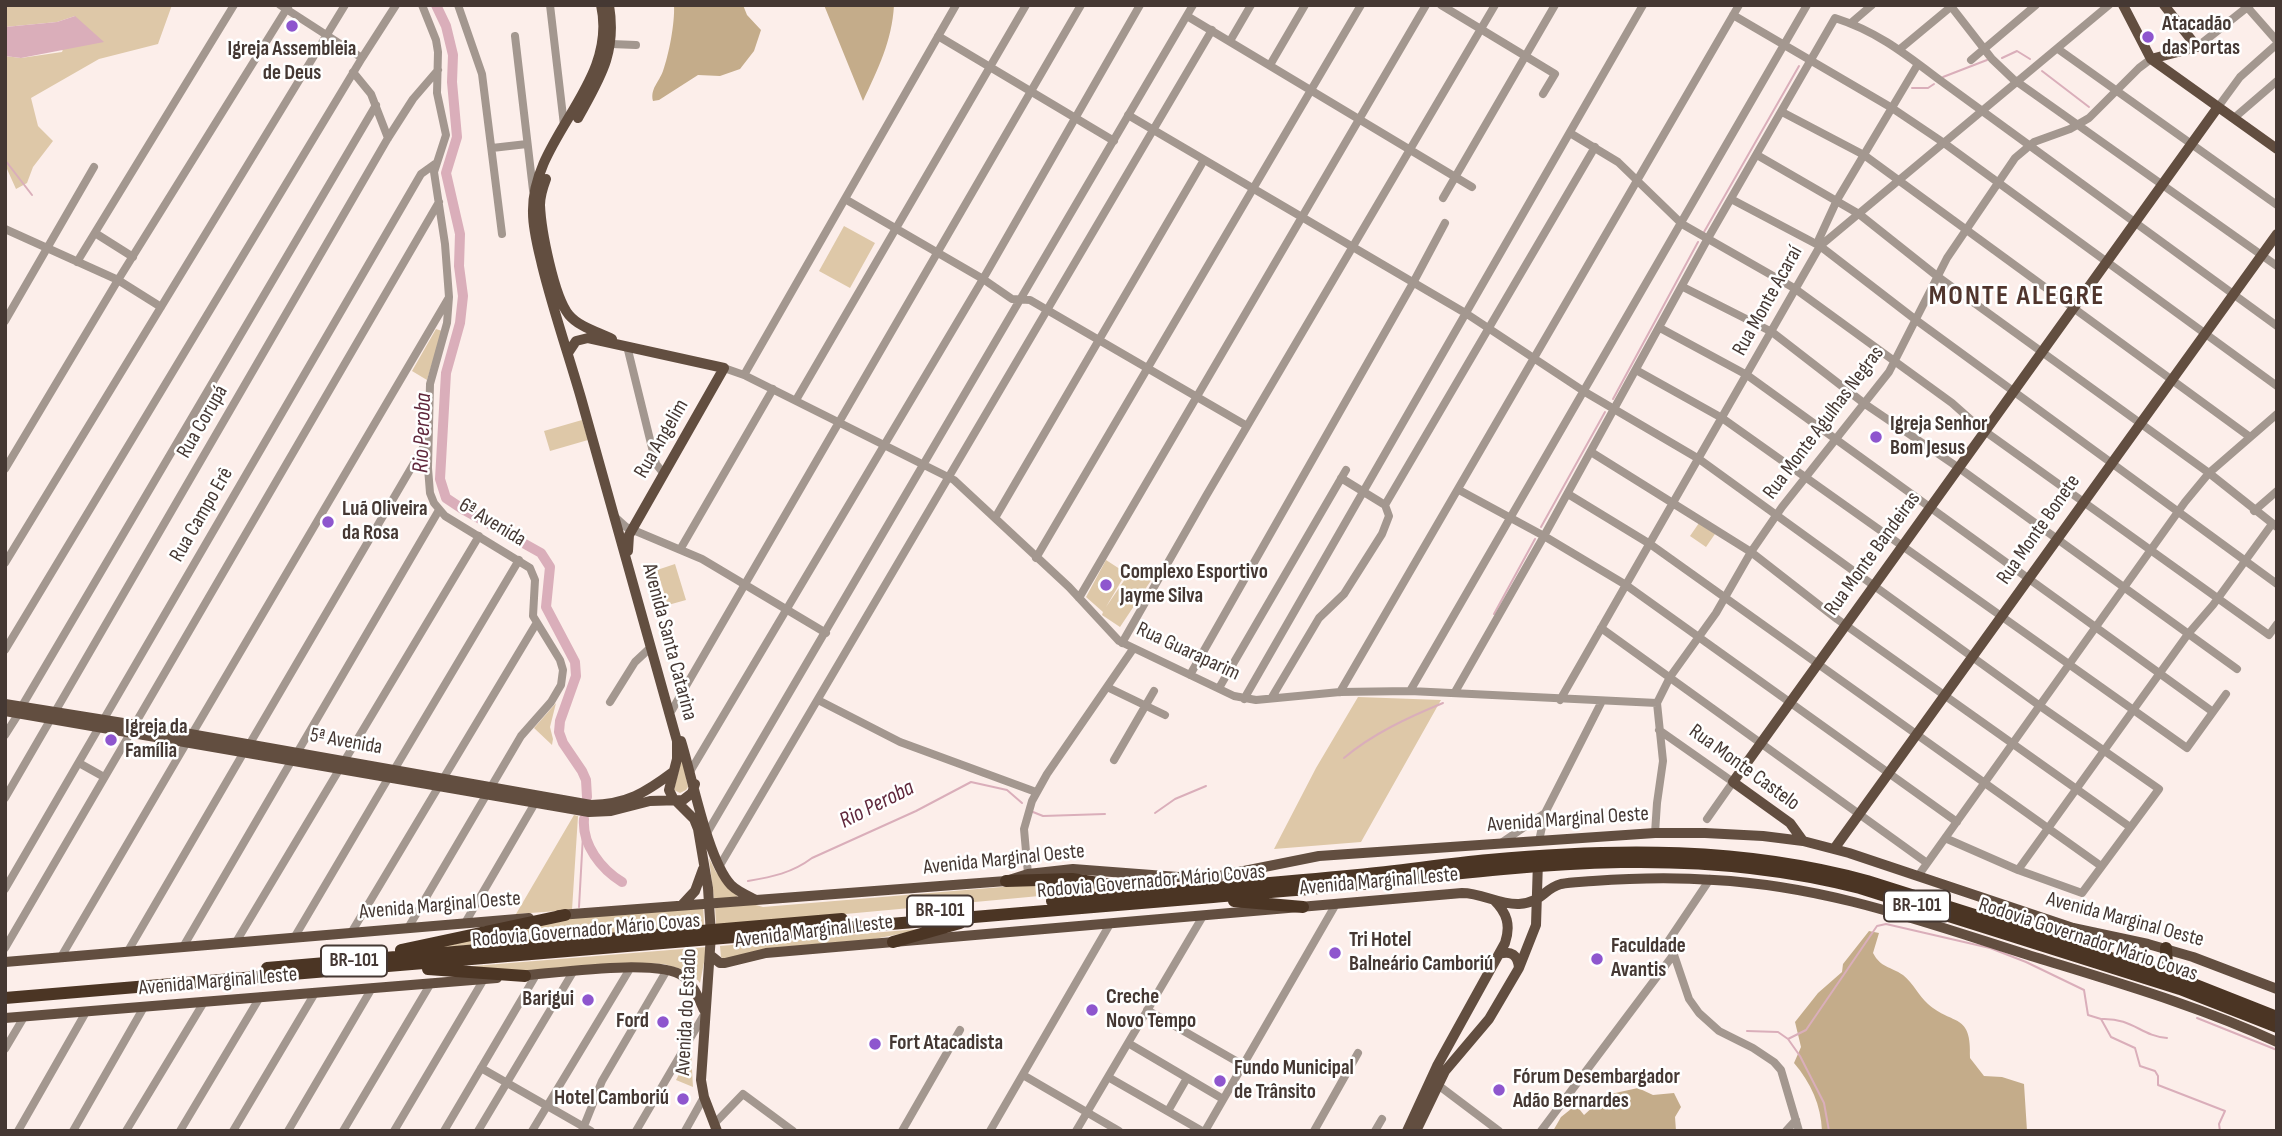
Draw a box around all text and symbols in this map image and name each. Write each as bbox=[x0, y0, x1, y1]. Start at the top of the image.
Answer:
place label: Atacadão das Portas bbox=[2162, 12, 2240, 62]
marker: Igreja Assembleia de Deus bbox=[284, 18, 300, 34]
marker: Atacadão das Portas bbox=[2140, 29, 2156, 45]
place label: Igreja Assembleia de Deus bbox=[228, 37, 356, 87]
street label: Rua Monte Acaraí bbox=[1728, 242, 1808, 360]
district label: MONTE ALEGRE bbox=[1930, 280, 2104, 314]
street label: Rua Monte Agulhas Negras bbox=[1758, 341, 1890, 505]
street label: Rua Corupá bbox=[172, 381, 234, 463]
water label: Rio Peroba bbox=[408, 392, 438, 474]
street label: Rua Angelim bbox=[629, 395, 695, 483]
place label: Igreja Senhor Bom Jesus bbox=[1890, 412, 1988, 462]
marker: Igreja Senhor Bom Jesus bbox=[1868, 429, 1884, 445]
street label: Rua Campo Erê bbox=[165, 463, 239, 567]
street label: Rua Monte Bonete bbox=[1992, 470, 2086, 590]
street label: Rua Monte Bandeiras bbox=[1820, 487, 1926, 621]
street label: 6ª Avenida bbox=[454, 493, 530, 553]
place label: Luã Oliveira da Rosa bbox=[342, 497, 428, 547]
marker: Luã Oliveira da Rosa bbox=[320, 514, 336, 530]
place label: Complexo Esportivo Jayme Silva bbox=[1120, 560, 1268, 610]
street label: Avenida Santa Catarina bbox=[636, 561, 702, 723]
marker: Complexo Esportivo Jayme Silva bbox=[1098, 577, 1114, 593]
street label: Rua Guaraparim bbox=[1132, 617, 1244, 687]
place label: Igreja da Família bbox=[125, 715, 188, 765]
street label: Rua Monte Castelo bbox=[1684, 719, 1804, 817]
street label: 5ª Avenida bbox=[308, 723, 384, 761]
marker: Igreja da Família bbox=[103, 732, 119, 748]
water label: Rio Peroba bbox=[835, 775, 919, 835]
street label: Avenida Marginal Oeste bbox=[1486, 802, 1650, 838]
street label: Avenida Marginal Oeste bbox=[922, 839, 1086, 881]
street label: Rodovia Governador Mário Covas bbox=[1036, 859, 1266, 905]
street label: Avenida Marginal Leste bbox=[1299, 863, 1459, 901]
street label: Avenida Marginal Oeste bbox=[358, 886, 522, 926]
street label: Avenida Marginal Oeste bbox=[2044, 887, 2206, 953]
road number: BR-101 bbox=[1884, 890, 1950, 922]
street label: Rodovia Governador Mário Covas bbox=[1975, 893, 2201, 987]
road number: BR-101 bbox=[907, 896, 973, 926]
street label: Rodovia Governador Mário Covas bbox=[471, 908, 701, 954]
street label: Avenida Marginal Leste bbox=[734, 910, 894, 954]
place label: Tri Hotel Balneário Camboriú bbox=[1349, 928, 1493, 978]
place label: Faculdade Avantis bbox=[1611, 934, 1686, 984]
road number: BR-101 bbox=[321, 945, 387, 976]
marker: Tri Hotel Balneário Camboriú bbox=[1327, 945, 1343, 961]
street label: Avenida do Estado bbox=[671, 948, 703, 1076]
marker: Faculdade Avantis bbox=[1589, 951, 1605, 967]
street label: Avenida Marginal Leste bbox=[138, 963, 298, 1001]
place label: Creche Novo Tempo bbox=[1106, 985, 1196, 1035]
place label: Barigui bbox=[522, 987, 574, 1013]
marker: Barigui bbox=[580, 992, 596, 1008]
marker: Creche Novo Tempo bbox=[1084, 1002, 1100, 1018]
place label: Ford bbox=[616, 1009, 649, 1035]
marker: Ford bbox=[655, 1014, 671, 1030]
place label: Fort Atacadista bbox=[889, 1031, 1003, 1057]
marker: Fort Atacadista bbox=[867, 1036, 883, 1052]
place label: Fundo Municipal de Trânsito bbox=[1234, 1056, 1354, 1106]
place label: Fórum Desembargador Adão Bernardes bbox=[1513, 1065, 1680, 1115]
marker: Fundo Municipal de Trânsito bbox=[1212, 1073, 1228, 1089]
marker: Fórum Desembargador Adão Bernardes bbox=[1491, 1082, 1507, 1098]
place label: Hotel Camboriú bbox=[554, 1086, 669, 1112]
marker: Hotel Camboriú bbox=[675, 1091, 691, 1107]

